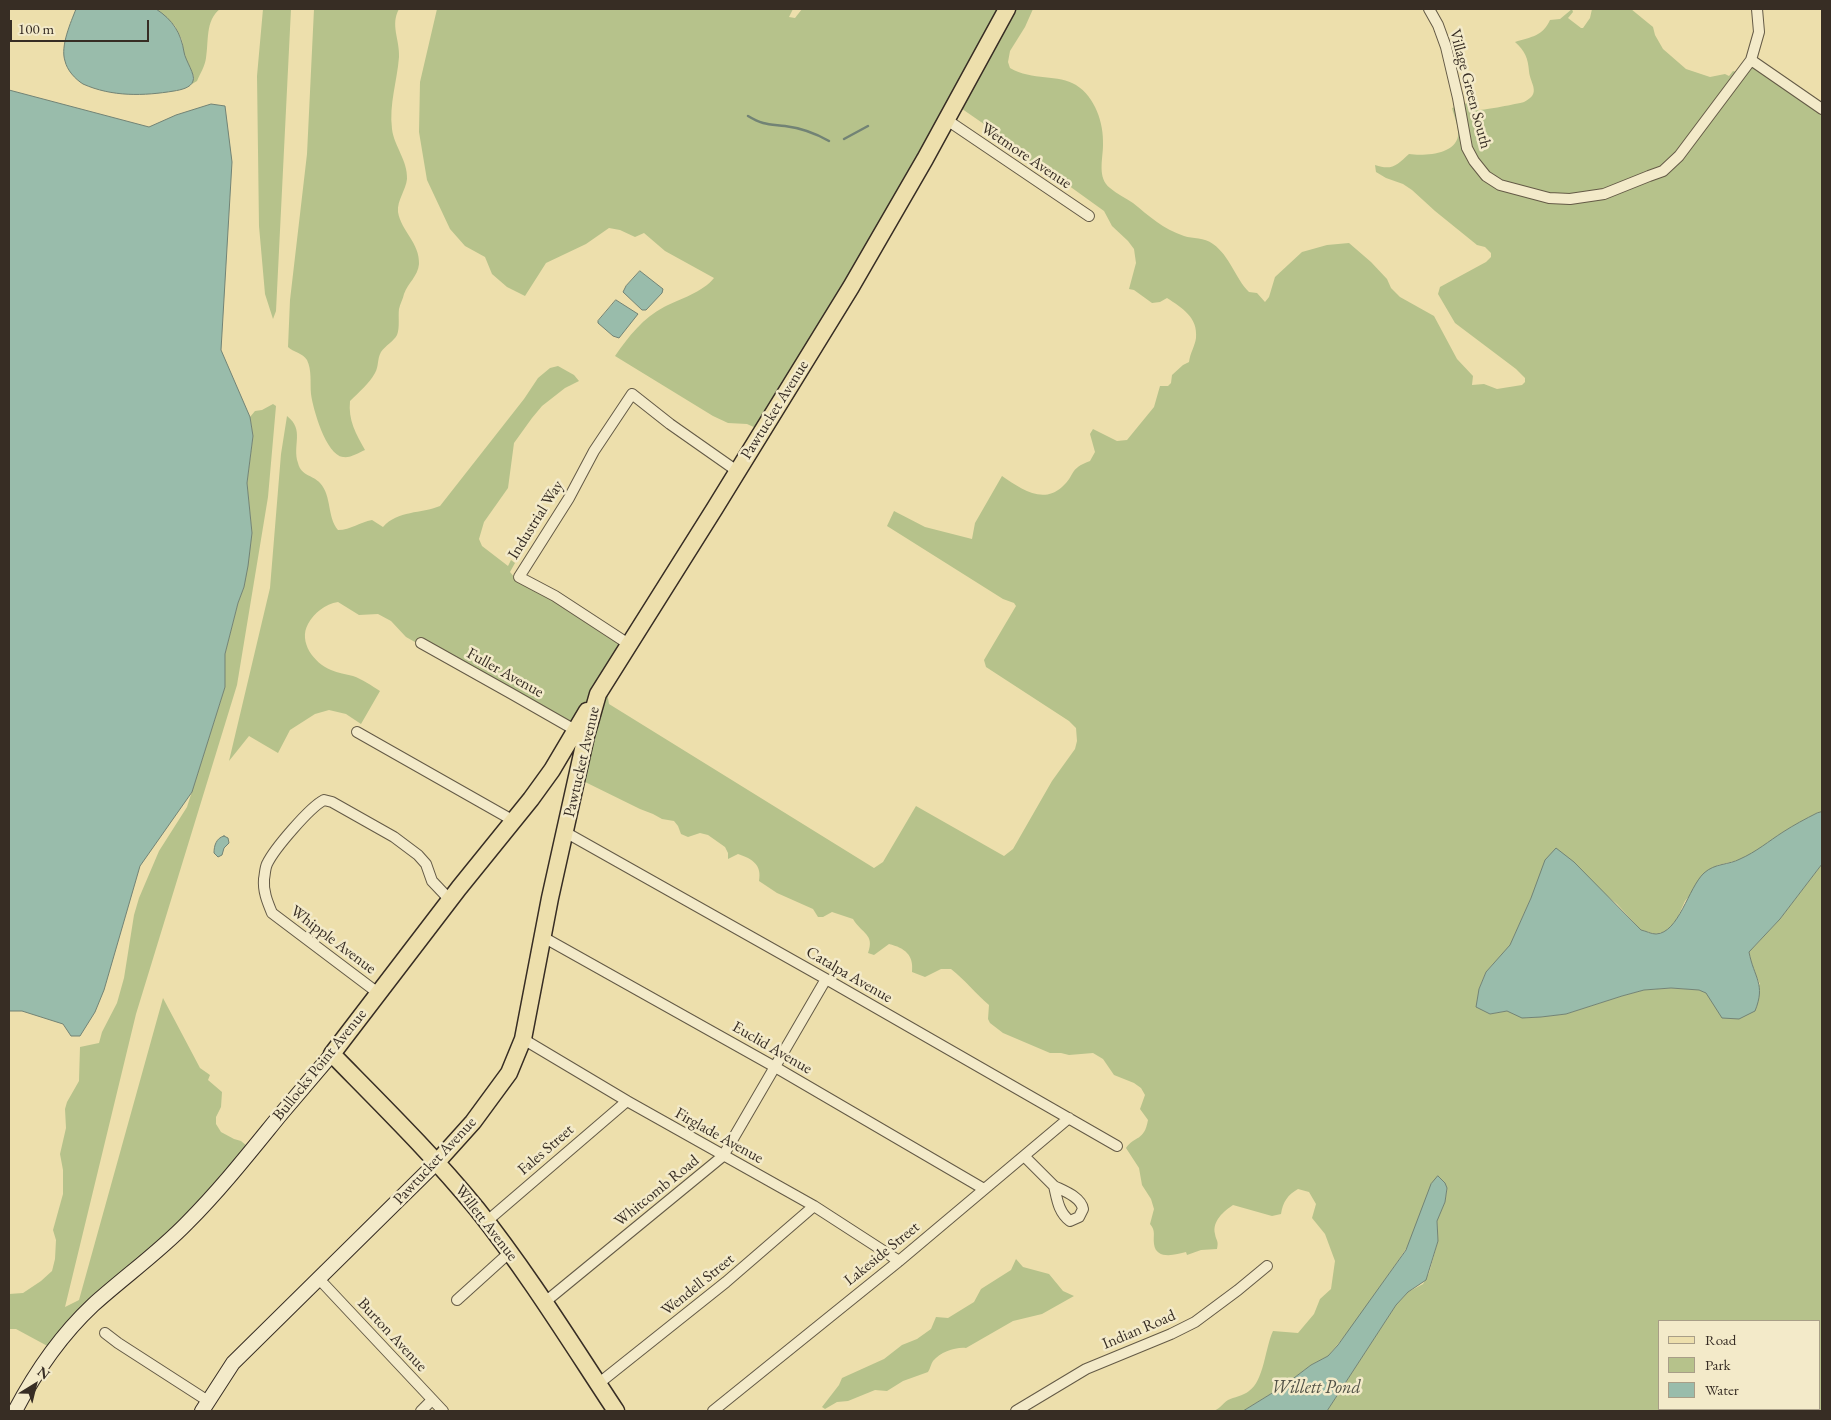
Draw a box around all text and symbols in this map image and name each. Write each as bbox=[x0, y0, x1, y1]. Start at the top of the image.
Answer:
scale bar bbox=[12, 10, 151, 42]
text: 100 m bbox=[18, 19, 54, 38]
street label: Village Green South bbox=[1445, 27, 1495, 151]
street label: Wetmore Avenue bbox=[977, 119, 1075, 193]
street label: Pawtucket Avenue bbox=[737, 357, 813, 463]
street label: Industrial Way bbox=[504, 477, 568, 563]
street label: Fuller Avenue bbox=[463, 644, 547, 702]
street label: Pawtucket Avenue bbox=[560, 705, 604, 819]
street label: Whipple Avenue bbox=[286, 902, 380, 978]
street label: Catalpa Avenue bbox=[802, 943, 896, 1007]
street label: Bullocks Point Avenue bbox=[269, 1005, 371, 1125]
street label: Euclid Avenue bbox=[729, 1017, 815, 1079]
street label: Firglade Avenue bbox=[671, 1104, 767, 1168]
street label: Pawtucket Avenue bbox=[389, 1113, 481, 1209]
street label: Fales Street bbox=[514, 1121, 578, 1179]
street label: Whitcomb Road bbox=[611, 1151, 703, 1231]
street label: Willett Avenue bbox=[450, 1181, 522, 1265]
street label: Lakeside Street bbox=[841, 1218, 923, 1290]
street label: Wendell Street bbox=[658, 1250, 738, 1320]
street label: Burton Avenue bbox=[353, 1294, 431, 1376]
street label: Indian Road bbox=[1100, 1306, 1178, 1354]
legend bbox=[1658, 1320, 1821, 1410]
text: Road bbox=[1705, 1330, 1736, 1349]
text: Park bbox=[1705, 1355, 1731, 1374]
north arrow bbox=[10, 1360, 60, 1410]
text: N bbox=[34, 1362, 54, 1383]
water label: Willett Pond bbox=[1271, 1377, 1361, 1399]
text: Water bbox=[1705, 1380, 1739, 1399]

